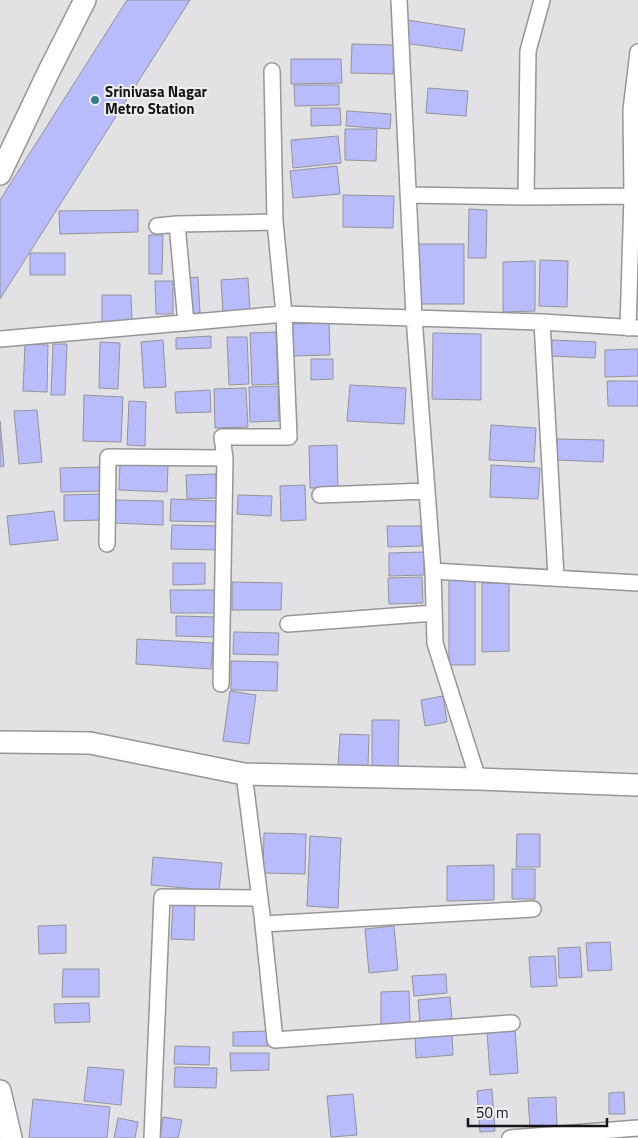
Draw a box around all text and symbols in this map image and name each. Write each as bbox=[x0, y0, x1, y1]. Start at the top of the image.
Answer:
place label: Srinivasa Nagar Metro Station bbox=[105, 80, 208, 120]
marker: Srinivasa Nagar Metro Station bbox=[89, 94, 101, 106]
scale bar bbox=[468, 1096, 607, 1128]
text: 50 m bbox=[476, 1101, 509, 1124]

